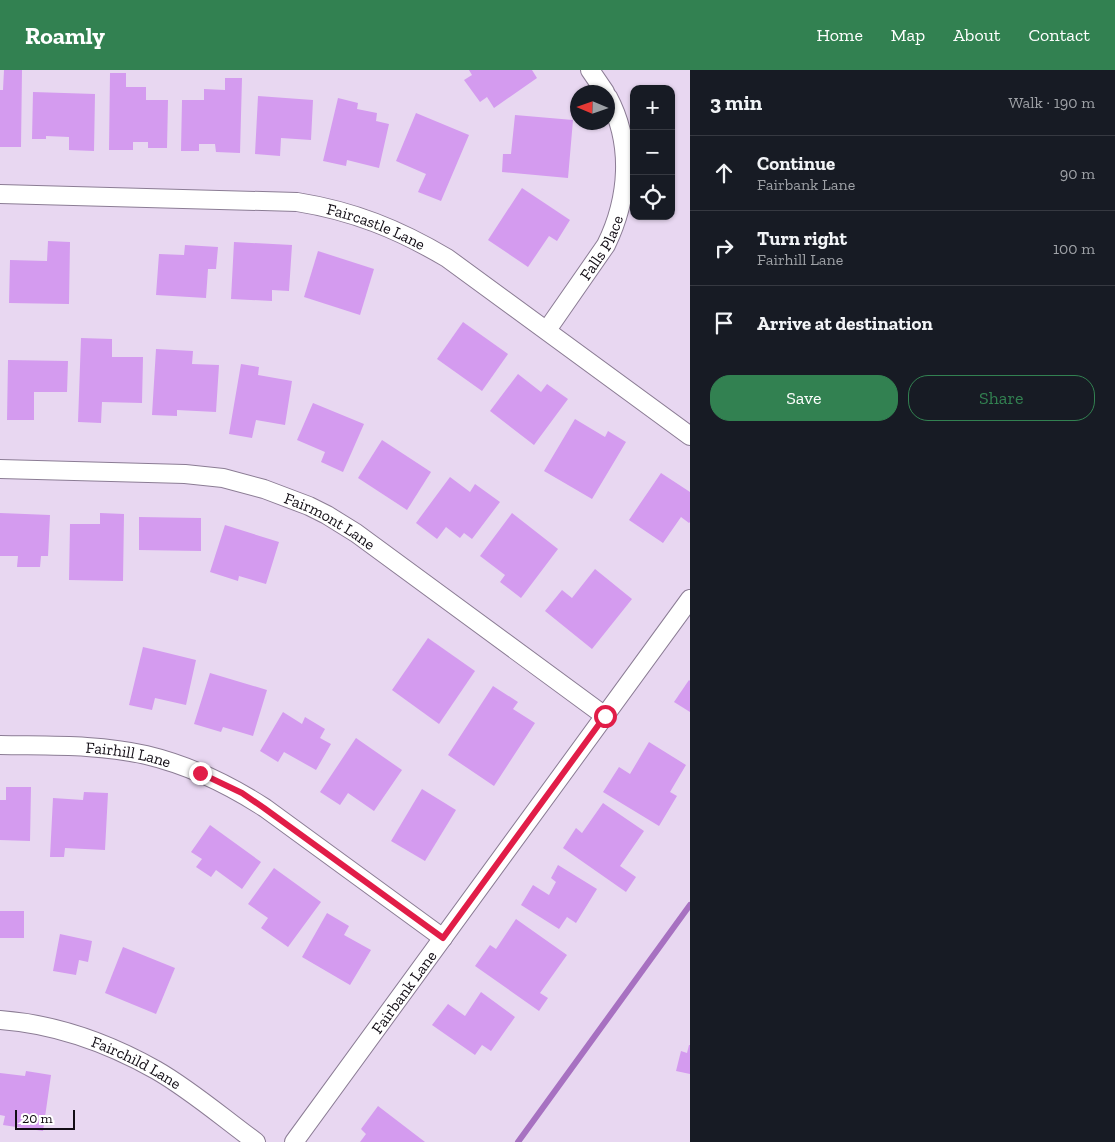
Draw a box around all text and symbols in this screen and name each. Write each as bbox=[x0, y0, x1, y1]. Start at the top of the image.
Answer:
text: Roamly bbox=[25, 21, 105, 50]
text: Home bbox=[816, 24, 863, 46]
text: Map bbox=[891, 24, 925, 46]
text: About bbox=[953, 24, 1000, 46]
text: Contact bbox=[1028, 24, 1090, 46]
north arrow bbox=[570, 85, 615, 130]
map controls bbox=[630, 85, 675, 220]
button: + bbox=[630, 85, 675, 130]
text: 3 min bbox=[710, 90, 762, 115]
text: Walk · 190 m bbox=[1008, 93, 1095, 112]
button: − bbox=[630, 130, 675, 175]
text: Continue bbox=[757, 152, 835, 175]
icon: ahead bbox=[710, 159, 738, 187]
text: 90 m bbox=[1060, 164, 1095, 183]
button: locate bbox=[630, 175, 675, 220]
text: Fairbank Lane bbox=[757, 175, 855, 194]
street label: Faircastle Lane bbox=[325, 199, 429, 254]
street label: Falls Place bbox=[575, 213, 627, 284]
text: Turn right bbox=[757, 227, 847, 250]
icon: right bbox=[710, 234, 738, 262]
text: 100 m bbox=[1053, 239, 1095, 258]
text: Fairhill Lane bbox=[757, 250, 843, 269]
icon: arrive bbox=[710, 309, 738, 337]
text: Arrive at destination bbox=[757, 312, 933, 335]
button: Save bbox=[710, 375, 898, 421]
button: Share bbox=[908, 375, 1095, 421]
street label: Fairmont Lane bbox=[282, 488, 379, 554]
route start bbox=[594, 705, 617, 728]
street label: Fairhill Lane bbox=[85, 737, 173, 771]
route end bbox=[189, 762, 212, 785]
street label: Fairbank Lane bbox=[367, 946, 440, 1037]
street label: Fairchild Lane bbox=[89, 1032, 185, 1093]
scale bar bbox=[15, 1107, 75, 1130]
text: 20 m bbox=[22, 1110, 53, 1127]

